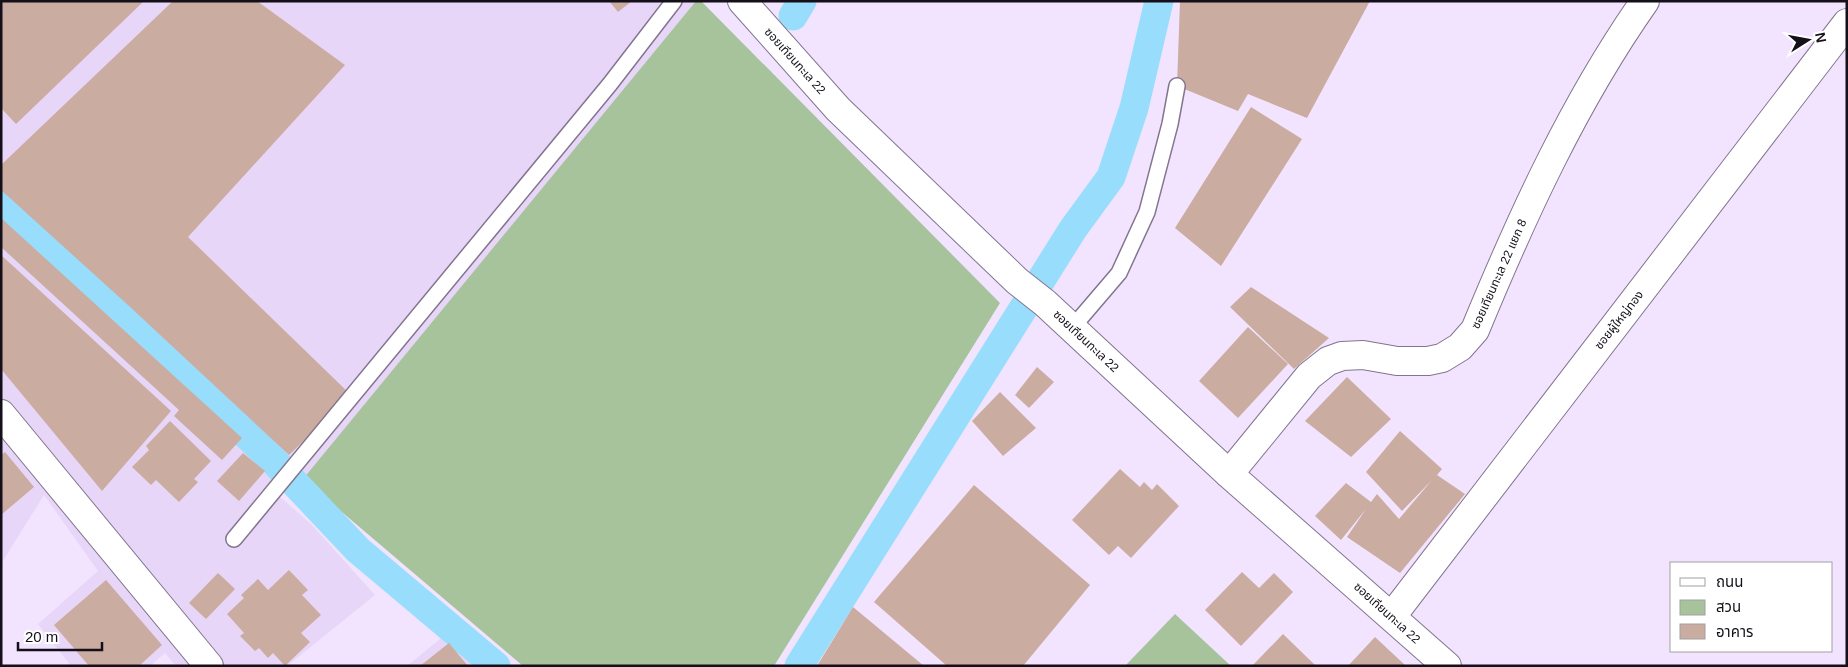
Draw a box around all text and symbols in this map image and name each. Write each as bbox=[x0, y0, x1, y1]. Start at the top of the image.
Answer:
north arrow bbox=[1783, 15, 1833, 65]
street label: ซอยเทียนทะเล 22 bbox=[762, 25, 829, 97]
text: N bbox=[1812, 31, 1830, 44]
street label: ซอยเทียนทะเล 22 แยก 8 bbox=[1469, 217, 1530, 331]
street label: ซอยผู้ใหญ่ทอง bbox=[1592, 288, 1646, 352]
street label: ซอยเทียนทะเล 22 bbox=[1050, 307, 1122, 375]
legend bbox=[1670, 562, 1833, 652]
text: ถนน bbox=[1716, 573, 1743, 590]
street label: ซอยเทียนทะเล 22 bbox=[1351, 580, 1423, 647]
text: สวน bbox=[1716, 598, 1741, 615]
scale bar bbox=[18, 620, 101, 652]
text: อาคาร bbox=[1716, 623, 1753, 640]
text: 20 m bbox=[25, 628, 58, 645]

